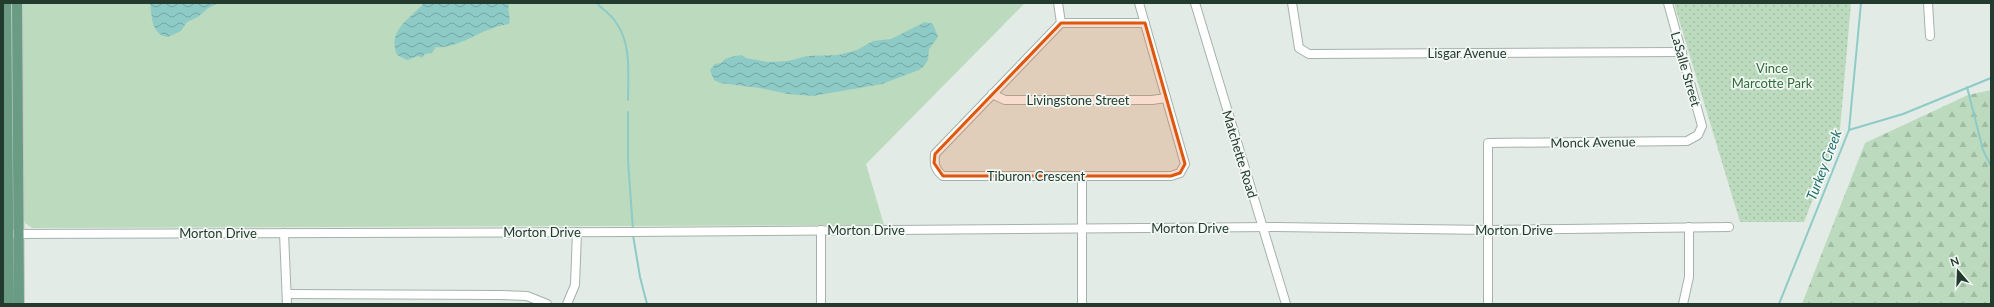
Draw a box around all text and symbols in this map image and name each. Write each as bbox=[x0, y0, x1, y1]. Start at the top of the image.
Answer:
street label: LaSalle Street bbox=[1668, 30, 1704, 109]
street label: Lisgar Avenue bbox=[1428, 45, 1507, 61]
park label: Vince Marcotte Park bbox=[1732, 60, 1813, 91]
street label: Livingstone Street bbox=[1027, 92, 1130, 108]
street label: Matchette Road bbox=[1219, 108, 1261, 200]
water label: Turkey Creek bbox=[1802, 127, 1845, 203]
street label: Monck Avenue bbox=[1550, 133, 1636, 151]
street label: Tiburon Crescent bbox=[987, 168, 1085, 184]
street label: Morton Drive bbox=[1151, 220, 1229, 236]
street label: Morton Drive bbox=[827, 222, 905, 238]
street label: Morton Drive bbox=[1475, 222, 1553, 238]
street label: Morton Drive bbox=[503, 224, 581, 240]
street label: Morton Drive bbox=[179, 225, 257, 241]
north arrow bbox=[1938, 251, 1978, 291]
text: N bbox=[1948, 254, 1961, 269]

